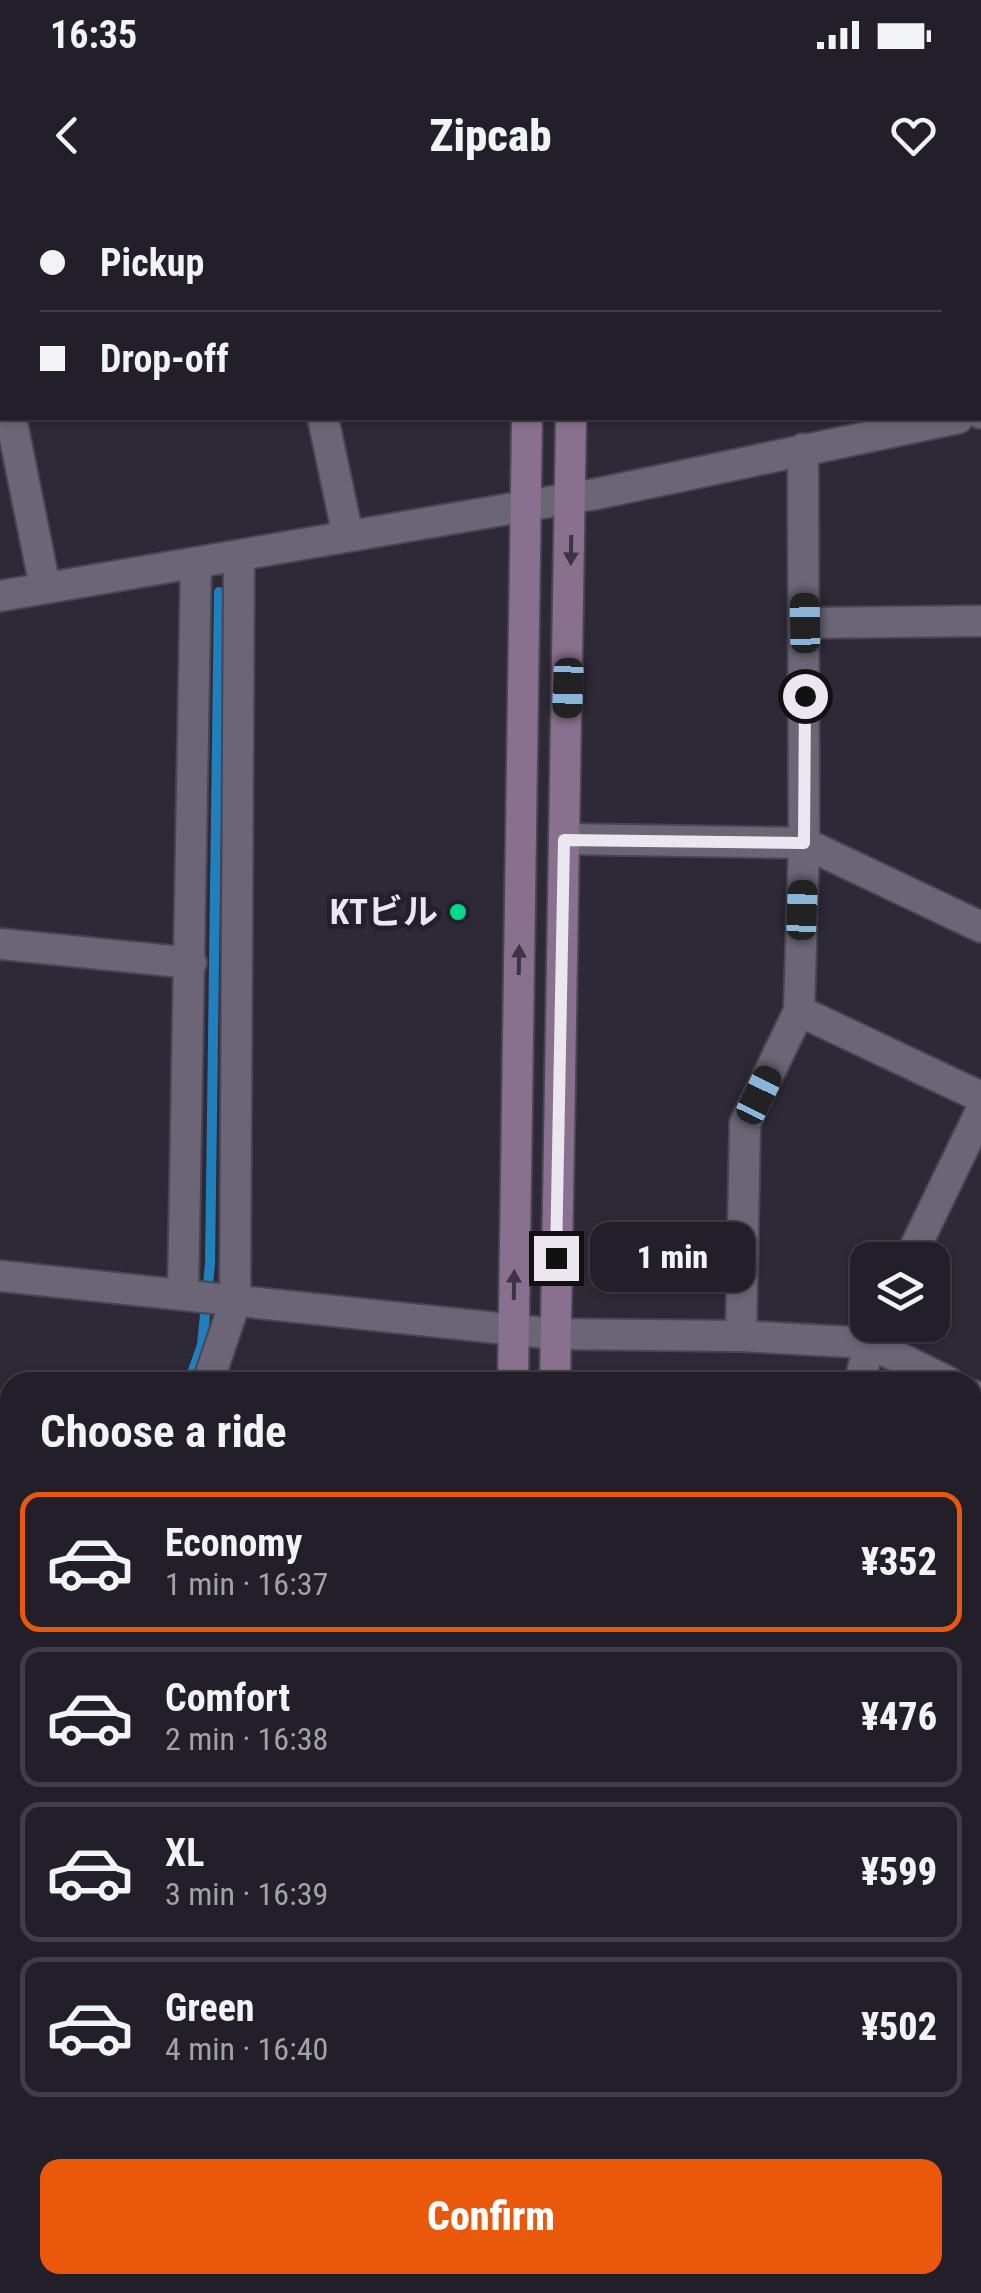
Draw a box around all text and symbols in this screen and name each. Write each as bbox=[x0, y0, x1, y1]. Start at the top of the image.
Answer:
text: 16:35 bbox=[50, 13, 137, 57]
icon: back bbox=[40, 108, 95, 163]
icon: heart bbox=[886, 108, 941, 163]
text: Zipcab bbox=[430, 109, 551, 162]
text: Pickup bbox=[100, 241, 204, 285]
text: Drop-off bbox=[100, 337, 229, 381]
one-way arrow bbox=[562, 534, 578, 566]
car bbox=[789, 593, 821, 653]
car bbox=[552, 657, 584, 719]
route start bbox=[783, 674, 828, 719]
car bbox=[786, 879, 818, 941]
place label: KTビル bbox=[330, 892, 438, 933]
marker: KTビル bbox=[447, 901, 469, 923]
one-way arrow bbox=[511, 944, 527, 976]
car bbox=[732, 1061, 786, 1129]
callout: 1 min bbox=[591, 1223, 756, 1293]
route end bbox=[534, 1236, 579, 1281]
text: 1 min bbox=[637, 1238, 708, 1276]
map controls bbox=[850, 1242, 950, 1342]
button: layers bbox=[850, 1242, 950, 1342]
one-way arrow bbox=[506, 1269, 522, 1301]
text: Choose a ride bbox=[40, 1405, 287, 1458]
icon: car bbox=[45, 1517, 135, 1607]
text: Economy bbox=[165, 1521, 302, 1565]
text: ¥352 bbox=[861, 1540, 937, 1584]
text: 1 min · 16:37 bbox=[165, 1565, 328, 1603]
icon: car bbox=[45, 1672, 135, 1762]
text: Comfort bbox=[165, 1676, 290, 1720]
text: ¥476 bbox=[861, 1695, 937, 1739]
text: 2 min · 16:38 bbox=[165, 1720, 328, 1758]
icon: car bbox=[45, 1827, 135, 1917]
text: XL bbox=[165, 1831, 204, 1875]
text: ¥599 bbox=[861, 1850, 937, 1894]
text: 3 min · 16:39 bbox=[165, 1875, 328, 1913]
icon: car bbox=[45, 1982, 135, 2072]
text: Green bbox=[165, 1986, 255, 2030]
text: ¥502 bbox=[861, 2005, 937, 2049]
text: 4 min · 16:40 bbox=[165, 2030, 328, 2068]
button: Confirm bbox=[40, 2159, 942, 2274]

